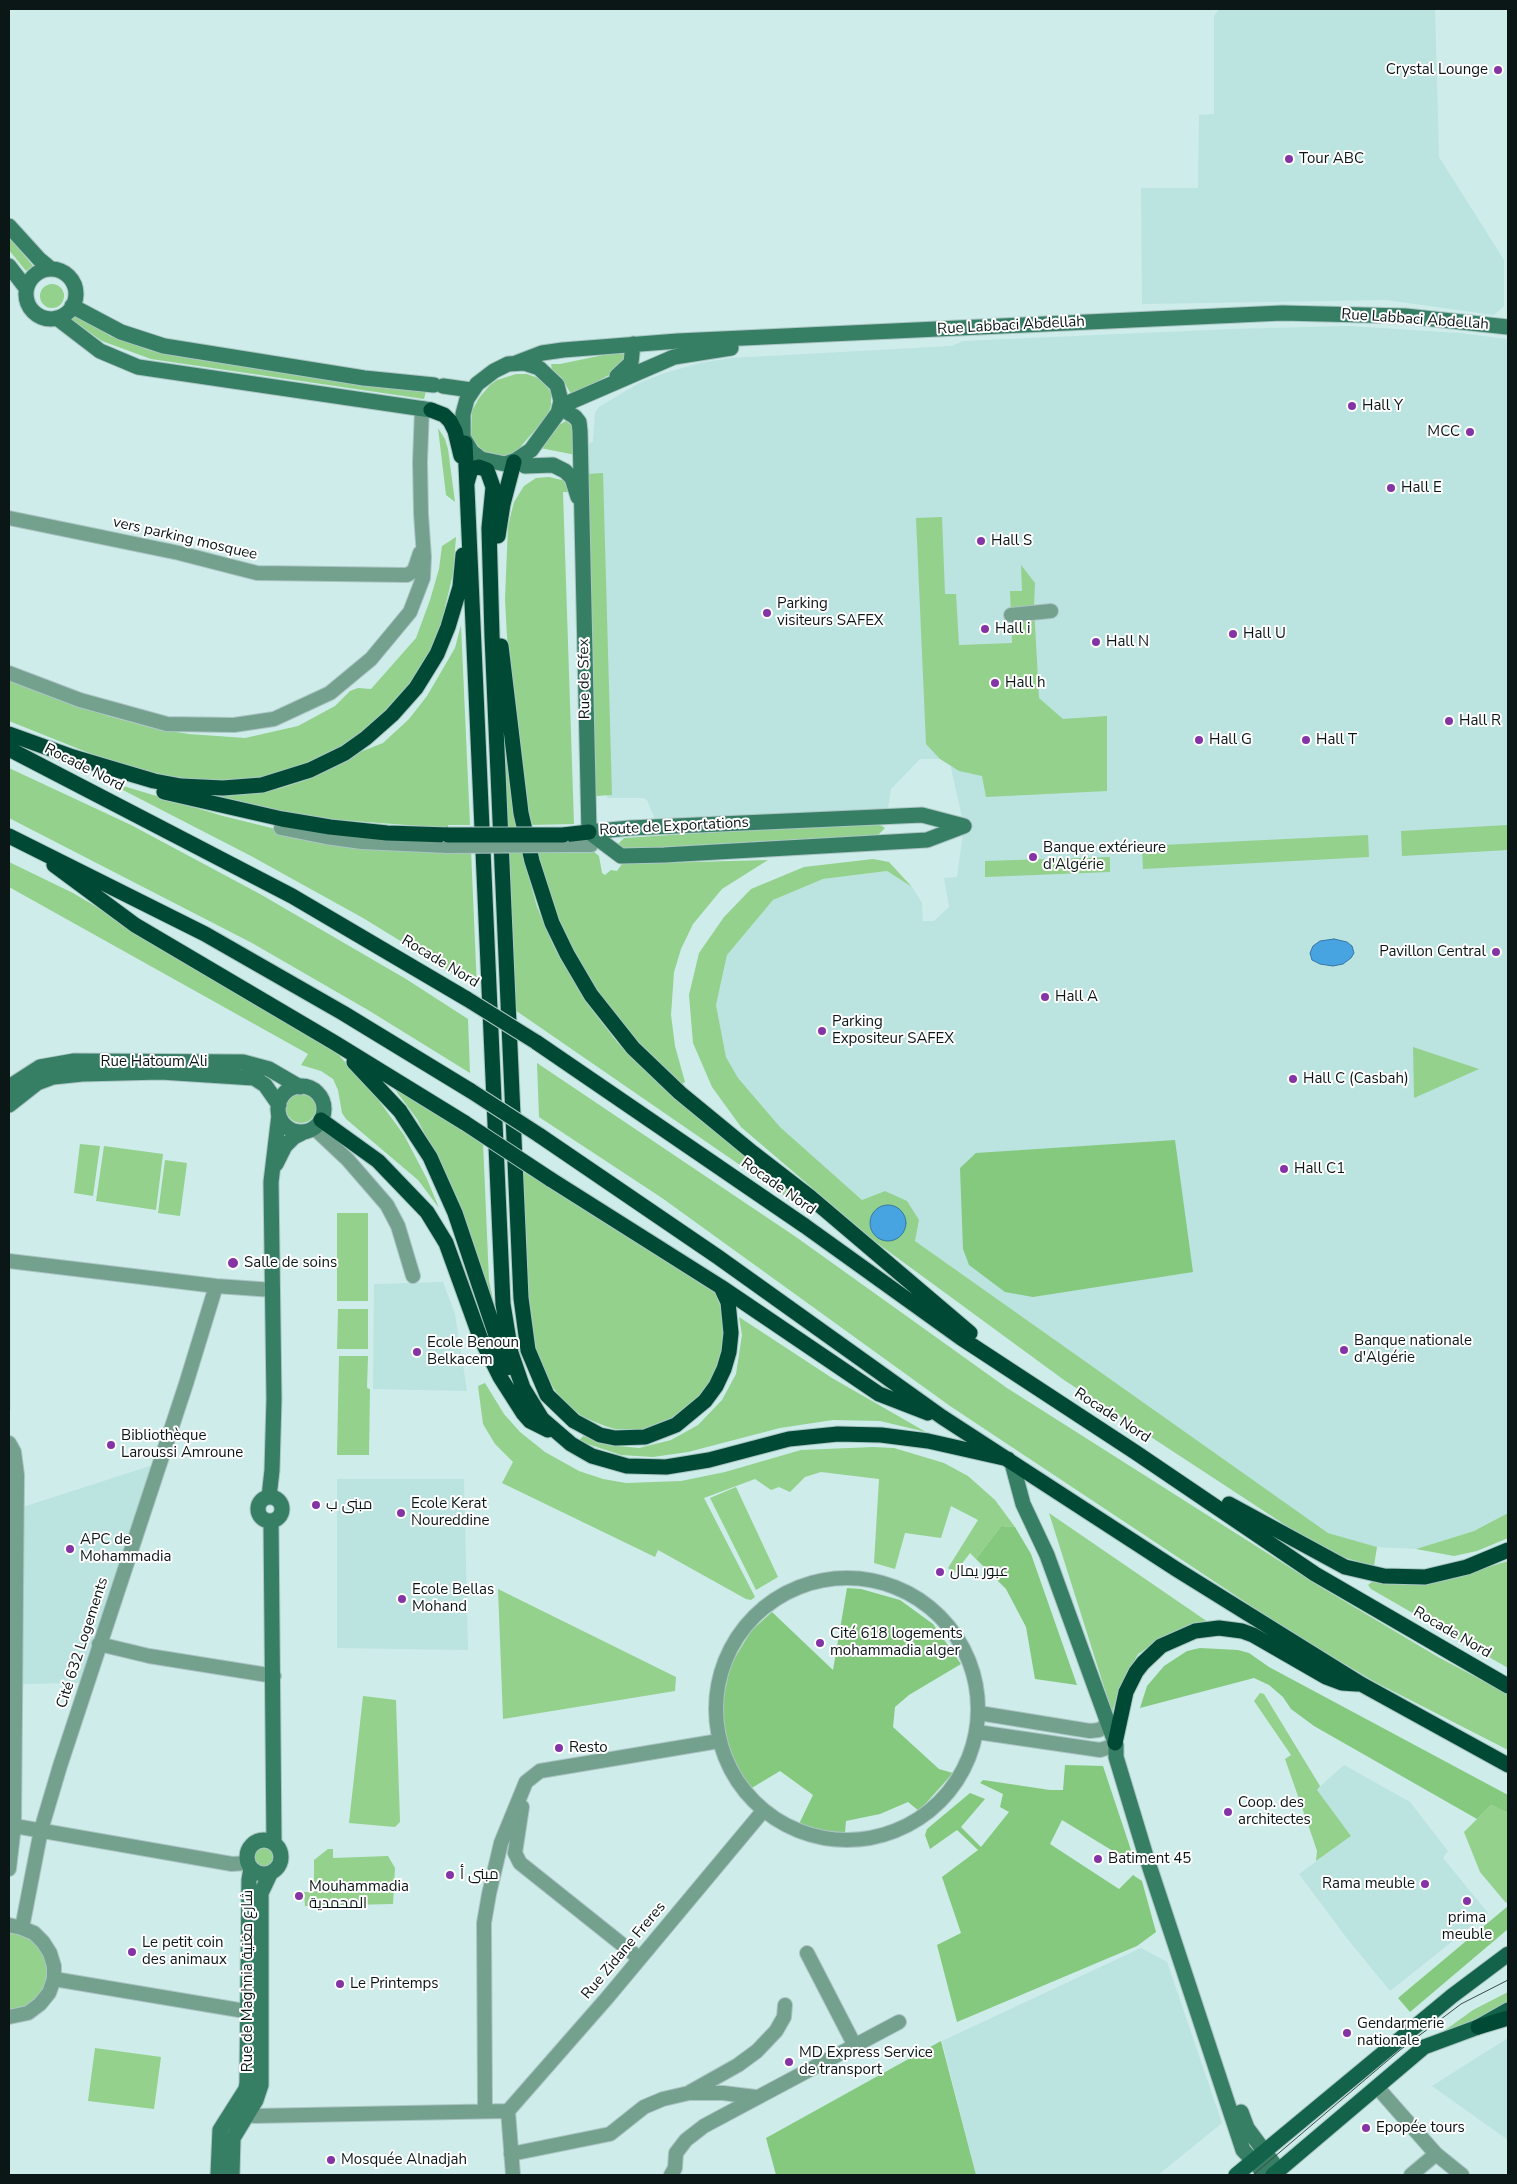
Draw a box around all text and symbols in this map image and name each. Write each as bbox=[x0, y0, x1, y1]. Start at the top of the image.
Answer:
place label: Crystal Lounge bbox=[1386, 61, 1488, 79]
marker: Crystal Lounge bbox=[1492, 64, 1504, 76]
place label: Tour ABC bbox=[1299, 150, 1364, 168]
marker: Tour ABC bbox=[1283, 153, 1295, 165]
street label: Rue Labbaci Abdellah bbox=[1341, 306, 1489, 334]
street label: Rue Labbaci Abdellah bbox=[937, 313, 1085, 339]
place label: Hall Y bbox=[1362, 397, 1403, 415]
marker: Hall Y bbox=[1346, 400, 1358, 412]
place label: MCC bbox=[1427, 423, 1460, 441]
marker: MCC bbox=[1464, 426, 1476, 438]
place label: Hall E bbox=[1401, 479, 1442, 497]
marker: Hall E bbox=[1385, 482, 1397, 494]
street label: vers parking mosquee bbox=[111, 514, 259, 564]
place label: Hall S bbox=[991, 532, 1032, 550]
marker: Hall S bbox=[975, 535, 987, 547]
place label: Parking visiteurs SAFEX bbox=[777, 595, 884, 630]
marker: Parking visiteurs SAFEX bbox=[761, 607, 773, 619]
place label: Hall i bbox=[995, 620, 1031, 638]
marker: Hall i bbox=[979, 623, 991, 635]
place label: Hall U bbox=[1243, 625, 1286, 643]
marker: Hall U bbox=[1227, 628, 1239, 640]
place label: Hall N bbox=[1106, 633, 1149, 651]
marker: Hall N bbox=[1090, 636, 1102, 648]
street label: Rue de Sfex bbox=[575, 639, 595, 719]
place label: Hall h bbox=[1005, 674, 1046, 692]
marker: Hall h bbox=[989, 677, 1001, 689]
place label: Hall R bbox=[1459, 712, 1501, 730]
marker: Hall R bbox=[1443, 715, 1455, 727]
place label: Hall G bbox=[1209, 731, 1252, 749]
place label: Hall T bbox=[1316, 731, 1357, 749]
marker: Hall G bbox=[1193, 734, 1205, 746]
marker: Hall T bbox=[1300, 734, 1312, 746]
street label: Rocade Nord bbox=[41, 740, 127, 796]
street label: Route de Exportations bbox=[599, 814, 749, 840]
place label: Banque extérieure d'Algérie bbox=[1043, 839, 1166, 874]
marker: Banque extérieure d'Algérie bbox=[1027, 851, 1039, 863]
street label: Rocade Nord bbox=[398, 932, 482, 992]
place label: Pavillon Central bbox=[1379, 943, 1486, 961]
marker: Pavillon Central bbox=[1490, 946, 1502, 958]
place label: Hall A bbox=[1055, 988, 1098, 1006]
marker: Hall A bbox=[1039, 991, 1051, 1003]
place label: Parking Expositeur SAFEX bbox=[832, 1013, 954, 1048]
marker: Parking Expositeur SAFEX bbox=[816, 1025, 828, 1037]
street label: Rue Hatoum Ali bbox=[100, 1053, 208, 1071]
place label: Hall C (Casbah) bbox=[1303, 1070, 1409, 1088]
marker: Hall C (Casbah) bbox=[1287, 1073, 1299, 1085]
street label: Rocade Nord bbox=[737, 1155, 819, 1219]
place label: Hall C1 bbox=[1294, 1160, 1345, 1178]
marker: Hall C1 bbox=[1278, 1163, 1290, 1175]
place label: Salle de soins bbox=[244, 1254, 337, 1272]
marker: Salle de soins bbox=[226, 1256, 240, 1270]
place label: Banque nationale d'Algérie bbox=[1354, 1332, 1472, 1367]
place label: Ecole Benoun Belkacem bbox=[427, 1334, 519, 1369]
marker: Banque nationale d'Algérie bbox=[1338, 1344, 1350, 1356]
marker: Ecole Benoun Belkacem bbox=[411, 1346, 423, 1358]
street label: Rocade Nord bbox=[1071, 1385, 1153, 1447]
place label: Bibliothèque Laroussi Amroune bbox=[121, 1427, 243, 1462]
marker: Bibliothèque Laroussi Amroune bbox=[105, 1439, 117, 1451]
place label: Ecole Kerat Noureddine bbox=[411, 1495, 490, 1530]
place label: مبنى ب bbox=[326, 1496, 372, 1514]
marker: مبنى ب bbox=[310, 1499, 322, 1511]
marker: Ecole Kerat Noureddine bbox=[395, 1507, 407, 1519]
place label: APC de Mohammadia bbox=[80, 1531, 171, 1566]
marker: APC de Mohammadia bbox=[64, 1543, 76, 1555]
place label: عبور يمال bbox=[950, 1563, 1008, 1581]
marker: عبور يمال bbox=[934, 1566, 946, 1578]
street label: Cité 632 Logements bbox=[53, 1575, 113, 1711]
place label: Ecole Bellas Mohand bbox=[412, 1581, 494, 1616]
marker: Ecole Bellas Mohand bbox=[396, 1593, 408, 1605]
street label: Rocade Nord bbox=[1410, 1603, 1494, 1663]
place label: Cité 618 logements mohammadia alger bbox=[830, 1625, 963, 1660]
marker: Cité 618 logements mohammadia alger bbox=[814, 1637, 826, 1649]
place label: Resto bbox=[569, 1739, 607, 1757]
marker: Resto bbox=[553, 1742, 565, 1754]
place label: Coop. des architectes bbox=[1238, 1794, 1311, 1829]
marker: Coop. des architectes bbox=[1222, 1806, 1234, 1818]
place label: Batiment 45 bbox=[1108, 1850, 1191, 1868]
marker: Batiment 45 bbox=[1092, 1853, 1104, 1865]
place label: مبنى أ bbox=[460, 1866, 499, 1884]
marker: مبنى أ bbox=[444, 1869, 456, 1881]
place label: Rama meuble bbox=[1322, 1875, 1415, 1893]
place label: Mouhammadia المحمدية bbox=[309, 1878, 409, 1913]
marker: Rama meuble bbox=[1419, 1878, 1431, 1890]
street label: Rue de Maghnia شارع مغنية bbox=[239, 1890, 257, 2072]
marker: Mouhammadia المحمدية bbox=[293, 1890, 305, 1902]
marker: prima meuble bbox=[1461, 1895, 1473, 1907]
street label: Rue Zidane Freres bbox=[578, 1899, 670, 2003]
place label: prima meuble bbox=[1442, 1909, 1492, 1944]
place label: Le petit coin des animaux bbox=[142, 1934, 227, 1969]
marker: Le petit coin des animaux bbox=[126, 1946, 138, 1958]
place label: Le Printemps bbox=[350, 1975, 439, 1993]
marker: Le Printemps bbox=[334, 1978, 346, 1990]
place label: Gendarmerie nationale bbox=[1357, 2015, 1444, 2050]
marker: Gendarmerie nationale bbox=[1341, 2027, 1353, 2039]
place label: MD Express Service de transport bbox=[799, 2044, 933, 2079]
marker: MD Express Service de transport bbox=[783, 2056, 795, 2068]
place label: Epopée tours bbox=[1376, 2119, 1465, 2137]
marker: Epopée tours bbox=[1360, 2122, 1372, 2134]
place label: Mosquée Alnadjah bbox=[341, 2151, 467, 2169]
marker: Mosquée Alnadjah bbox=[325, 2154, 337, 2166]

